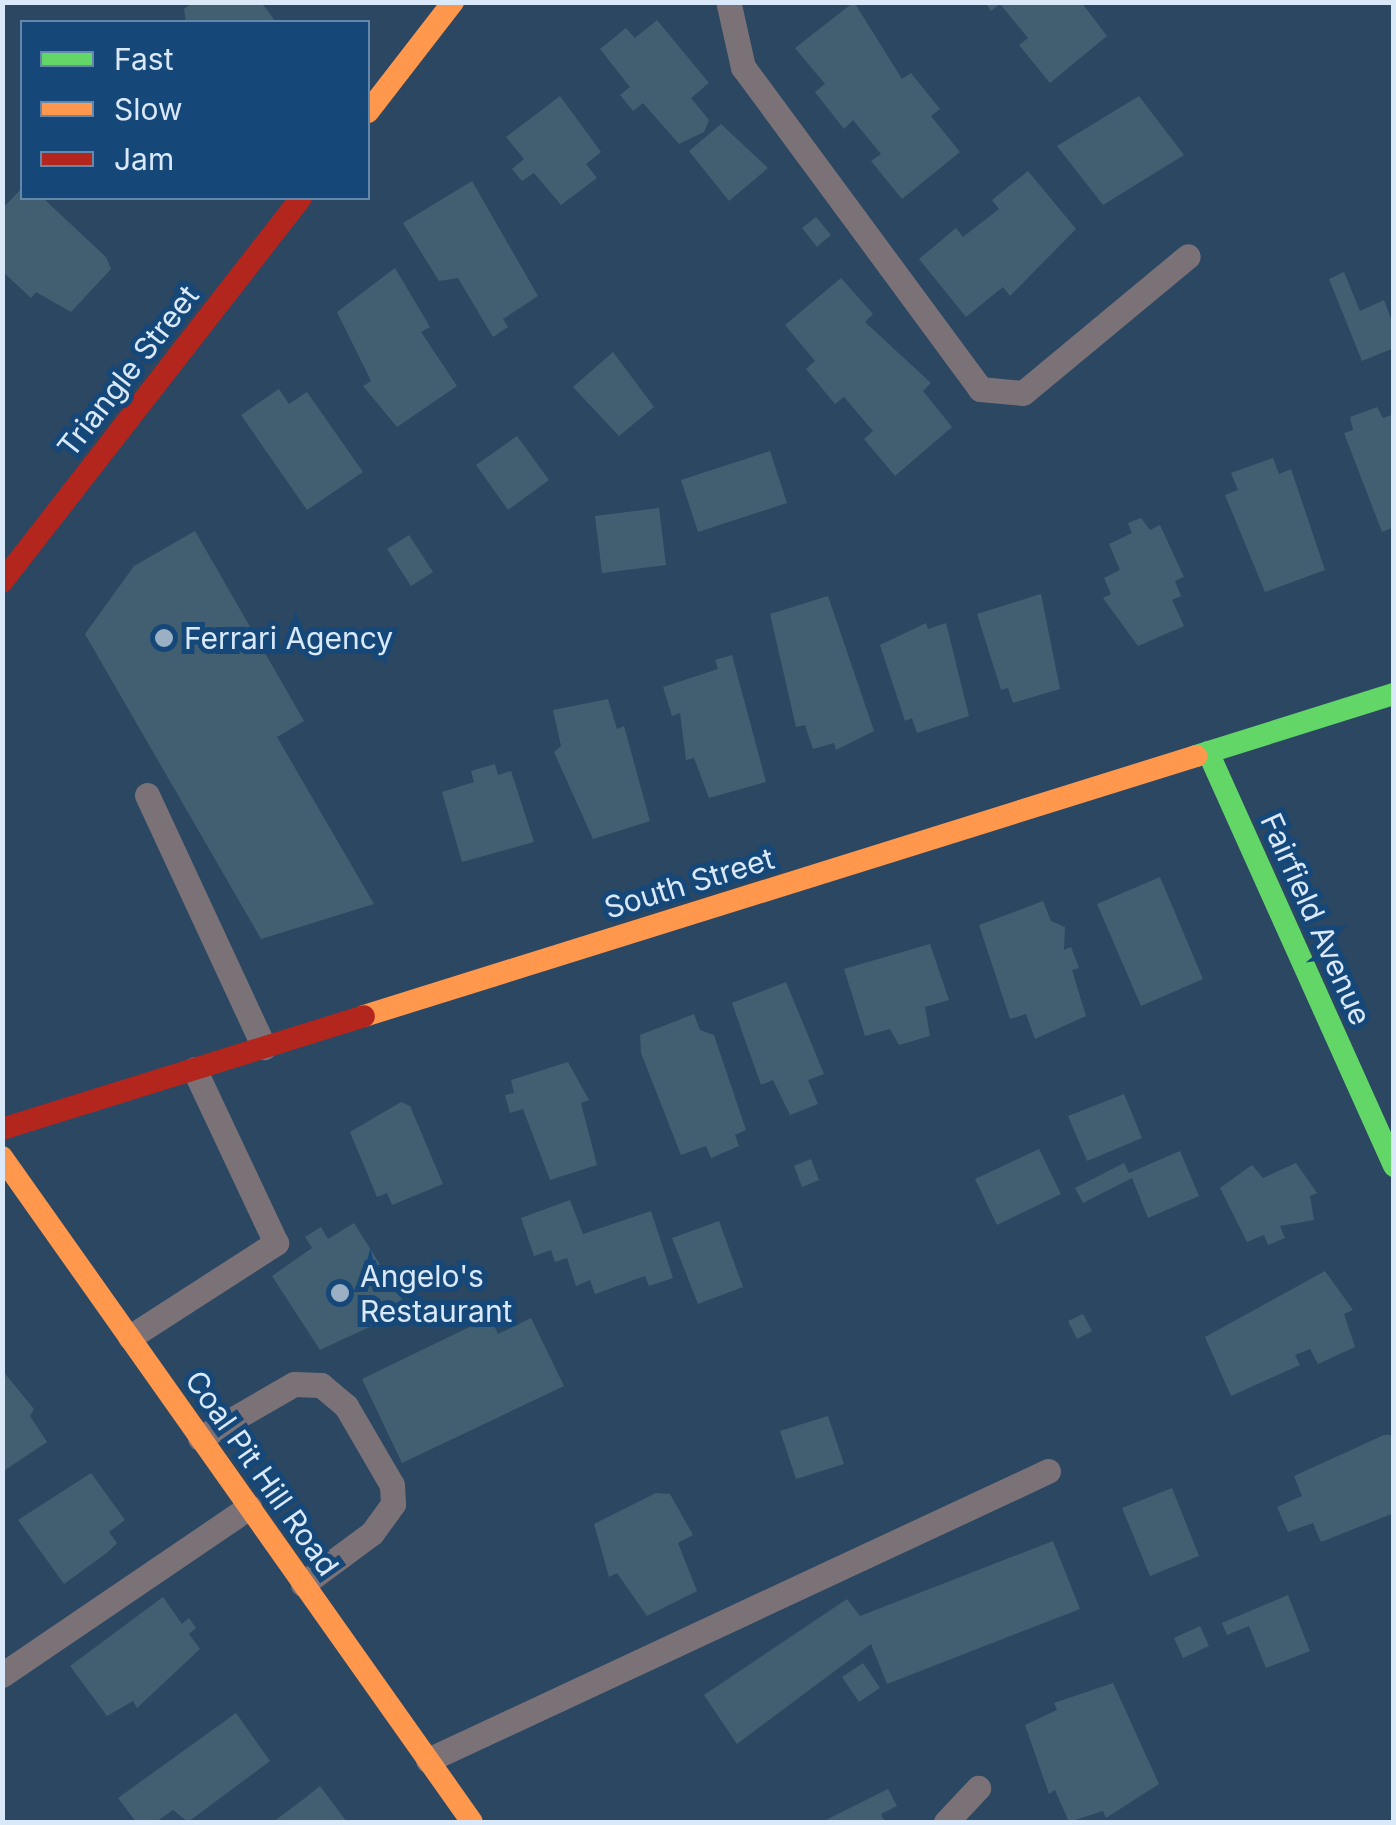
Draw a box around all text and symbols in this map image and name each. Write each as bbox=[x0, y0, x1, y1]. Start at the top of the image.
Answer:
legend bbox=[20, 20, 370, 200]
text: Fast bbox=[114, 41, 173, 77]
text: Slow bbox=[114, 91, 183, 127]
text: Jam bbox=[114, 141, 174, 177]
street label: Triangle Street bbox=[50, 278, 206, 464]
place label: Ferrari Agency bbox=[184, 620, 393, 656]
marker: Ferrari Agency bbox=[153, 627, 175, 649]
street label: Fairfield Avenue bbox=[1253, 807, 1379, 1031]
street label: South Street bbox=[600, 840, 778, 926]
place label: Angelo's Restaurant bbox=[360, 1258, 512, 1328]
marker: Angelo's Restaurant bbox=[329, 1282, 351, 1304]
street label: Coal Pit Hill Road bbox=[178, 1363, 346, 1583]

